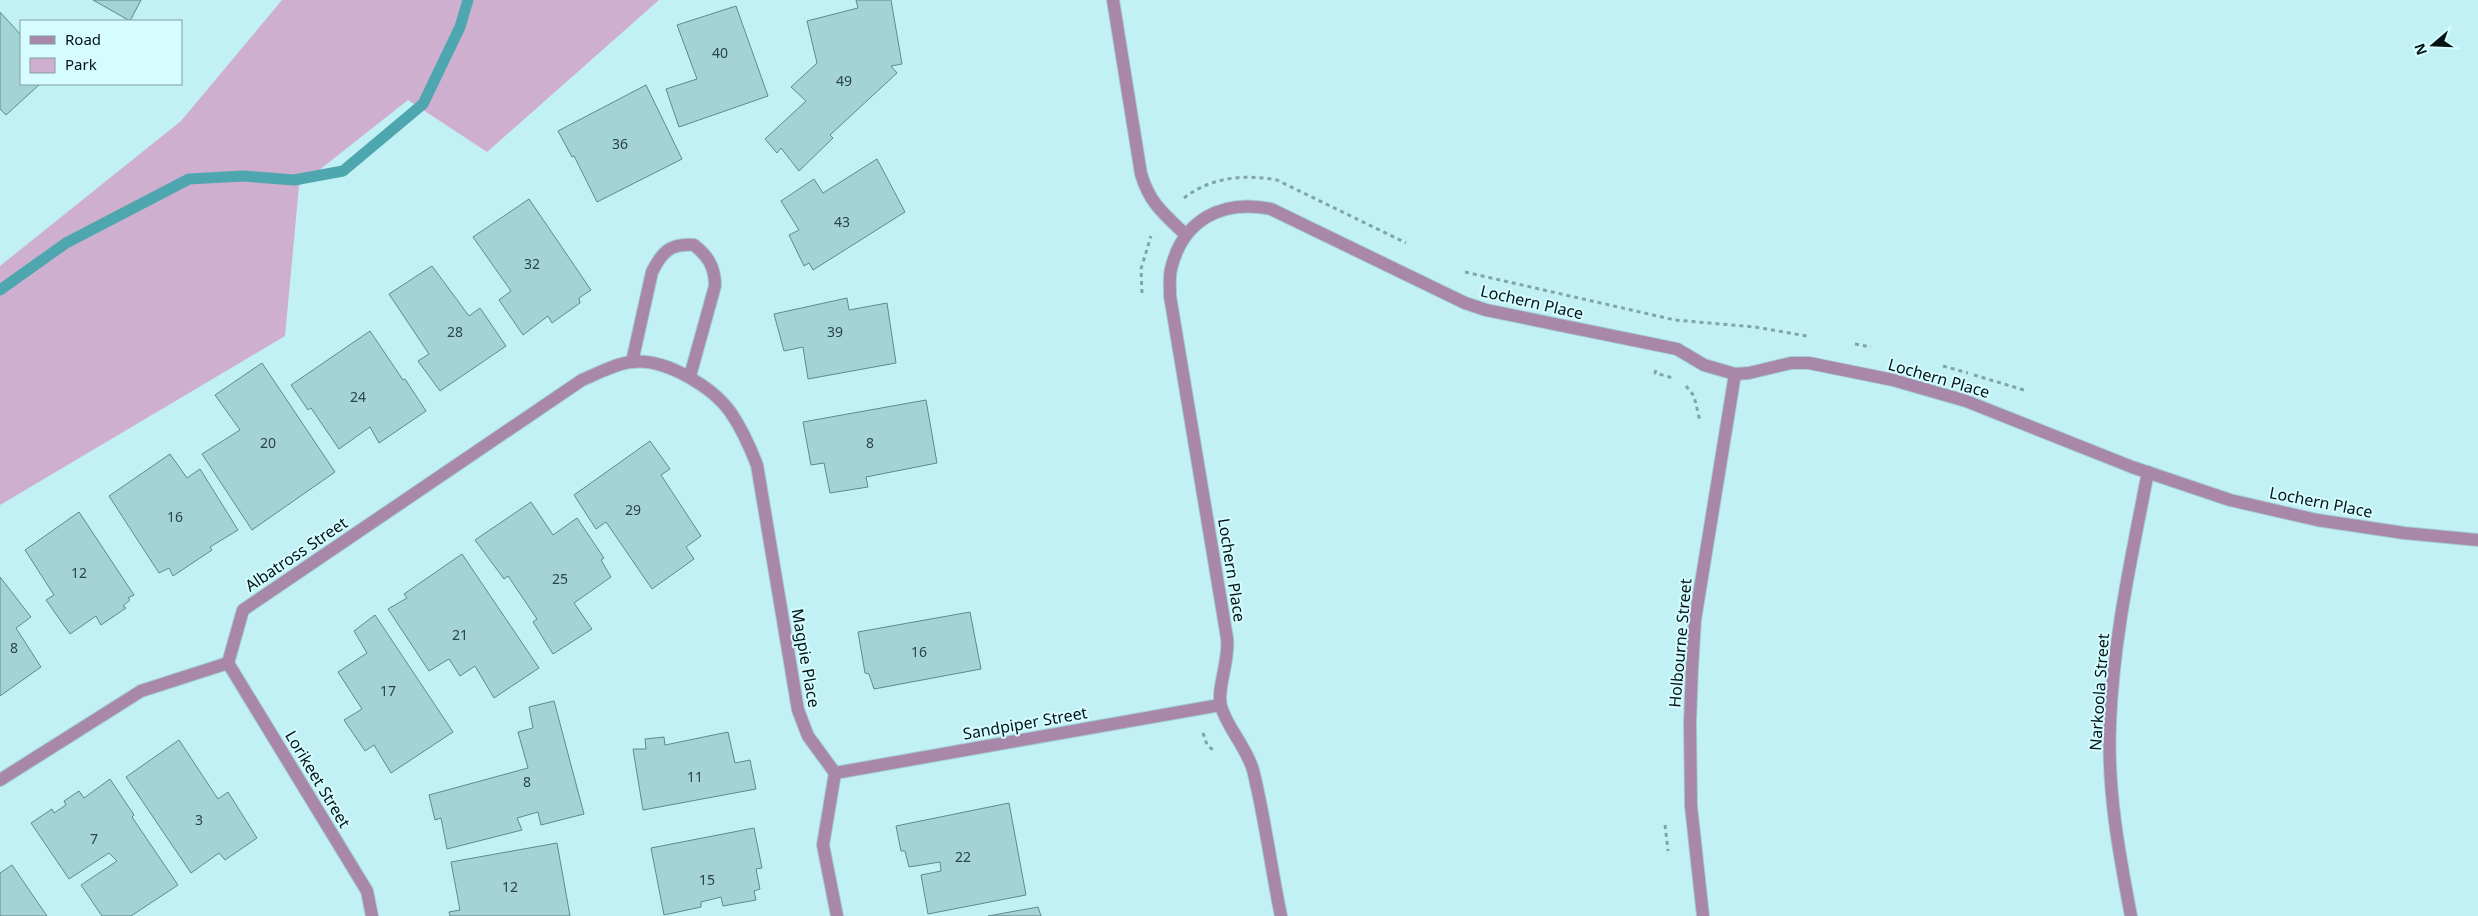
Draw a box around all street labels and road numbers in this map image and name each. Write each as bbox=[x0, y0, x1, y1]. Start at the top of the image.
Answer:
street label: Lochern Place bbox=[1478, 279, 1586, 325]
street label: Lochern Place bbox=[1886, 353, 1992, 403]
street label: Lochern Place bbox=[2267, 481, 2375, 523]
street label: Albatross Street bbox=[240, 511, 352, 596]
street label: Lochern Place bbox=[1213, 517, 1251, 623]
street label: Holbourne Street bbox=[1663, 577, 1697, 708]
street label: Magpie Place bbox=[786, 607, 826, 709]
street label: Narkoola Street bbox=[2084, 632, 2114, 751]
street label: Sandpiper Street bbox=[961, 701, 1089, 745]
street label: Lorikeet Street bbox=[280, 726, 356, 832]

